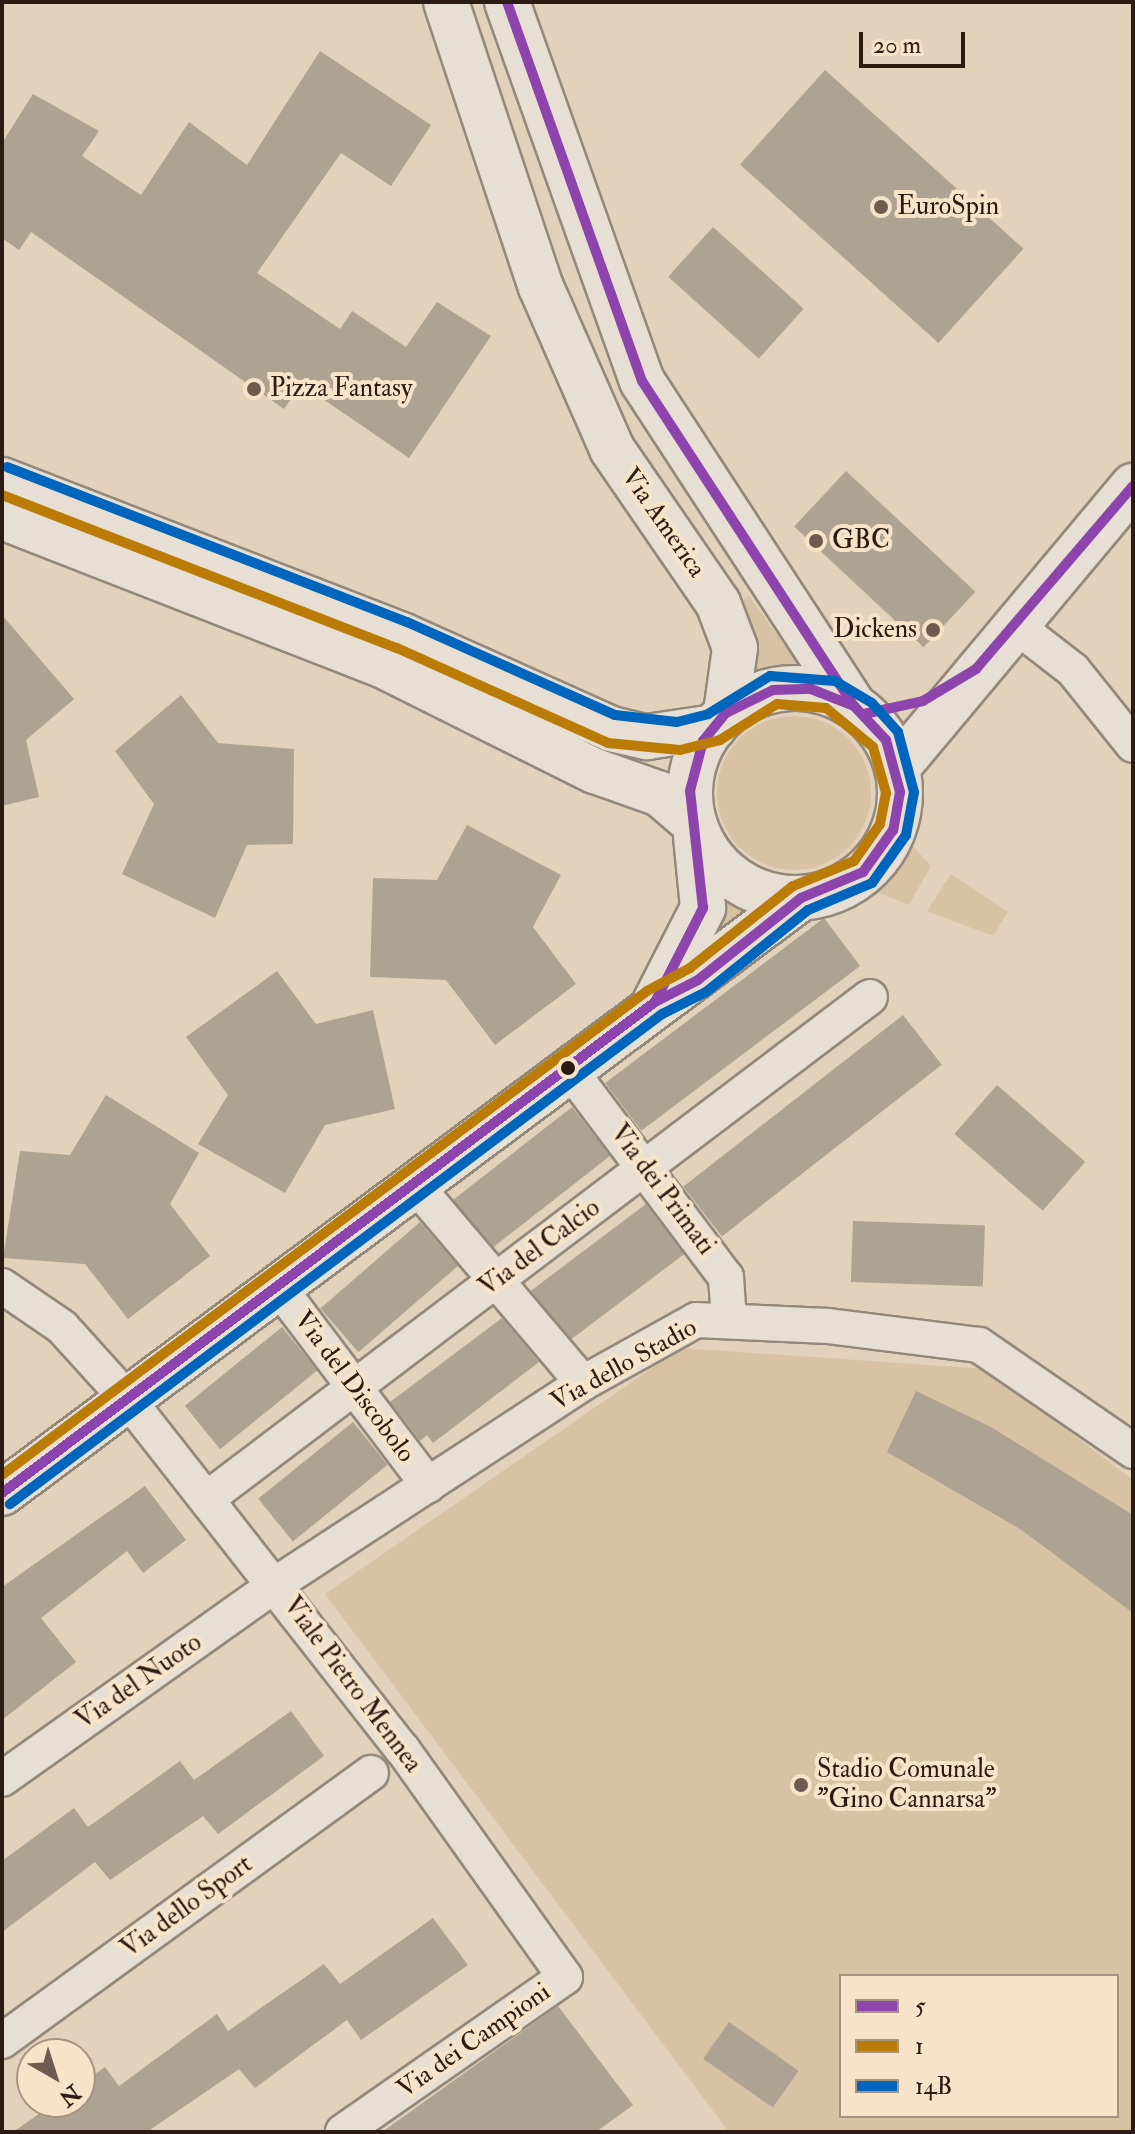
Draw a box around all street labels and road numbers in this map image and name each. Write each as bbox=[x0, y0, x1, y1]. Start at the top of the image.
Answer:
street label: Via America bbox=[614, 462, 712, 584]
street label: Via dei Primati bbox=[603, 1119, 721, 1261]
street label: Via del Calcio bbox=[473, 1192, 607, 1304]
street label: Via del Discobolo bbox=[287, 1305, 421, 1469]
street label: Via dello Stadio bbox=[546, 1312, 702, 1418]
street label: Viale Pietro Mennea bbox=[276, 1591, 428, 1779]
street label: Via del Nuoto bbox=[70, 1627, 208, 1737]
street label: Via dello Sport bbox=[115, 1849, 259, 1965]
street label: Via dei Campioni bbox=[391, 1977, 557, 2105]

